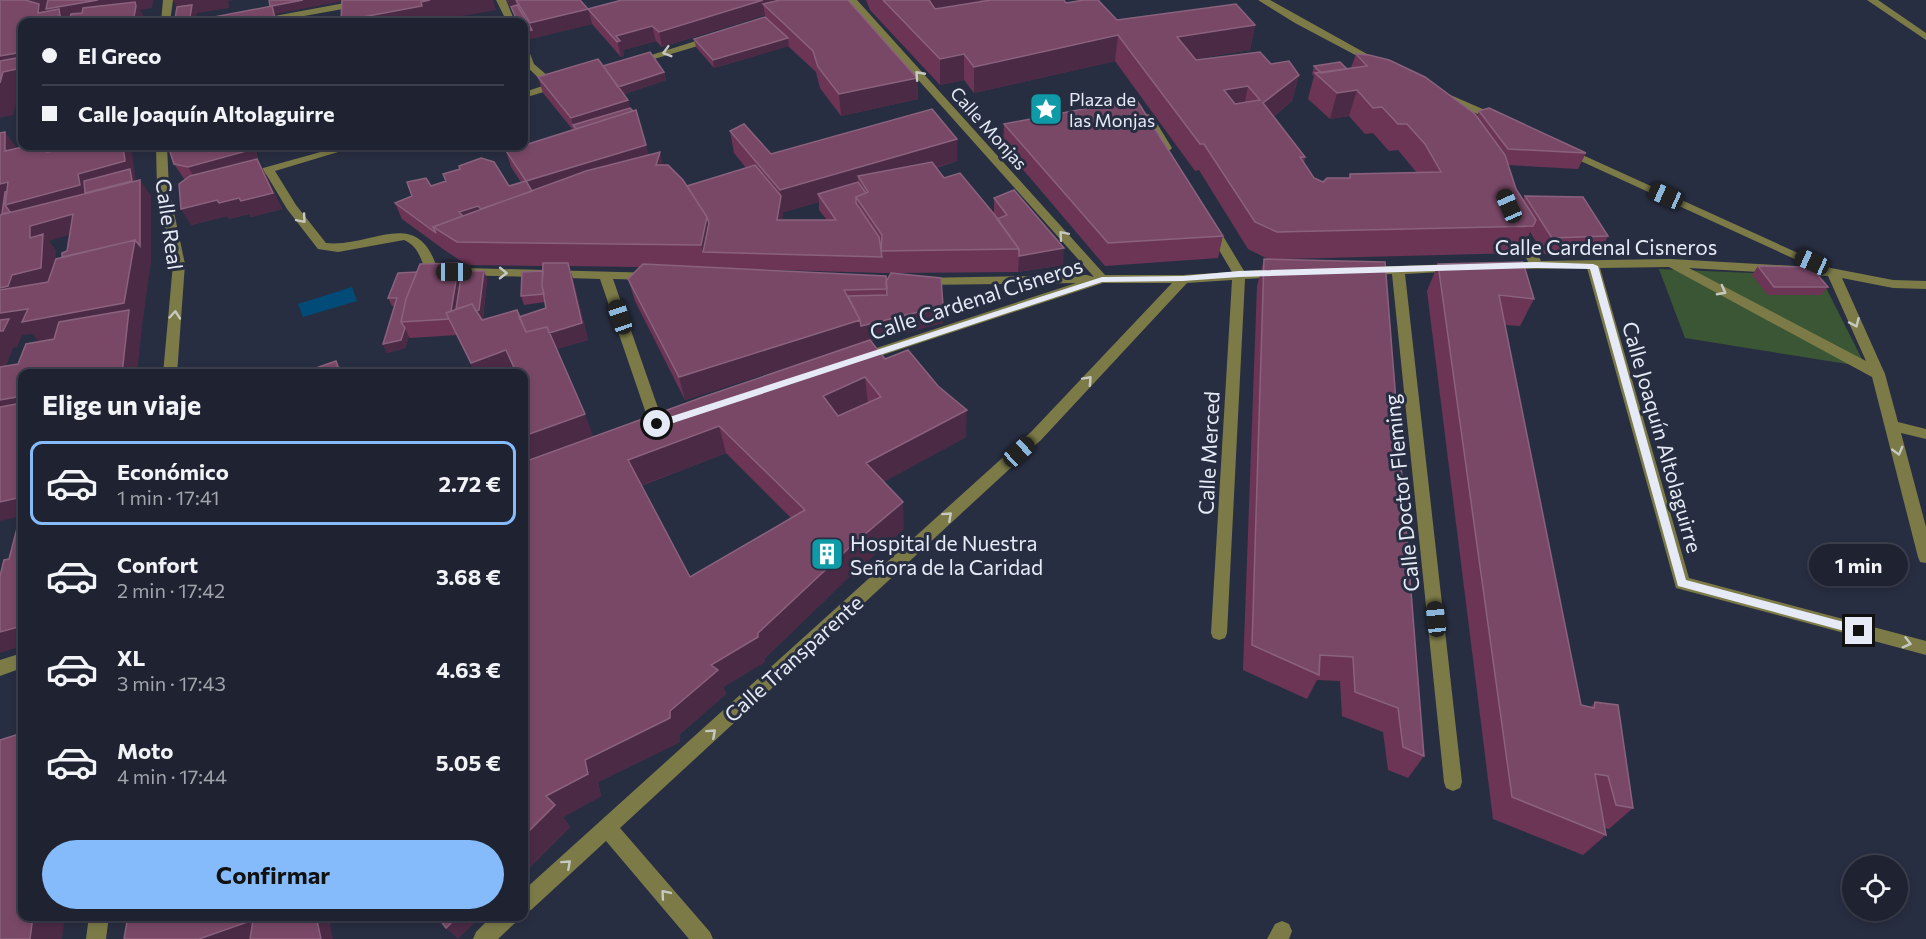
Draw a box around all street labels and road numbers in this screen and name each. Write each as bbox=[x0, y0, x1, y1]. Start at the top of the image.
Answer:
street label: Calle Monjas bbox=[946, 82, 1032, 174]
street label: Calle Real bbox=[151, 177, 189, 271]
street label: Calle Cardenal Cisneros bbox=[1495, 234, 1717, 259]
street label: Calle Cardenal Cisneros bbox=[866, 252, 1086, 344]
street label: Calle Joaquín Altolaguirre bbox=[1618, 318, 1708, 556]
street label: Calle Merced bbox=[1192, 390, 1224, 516]
street label: Calle Doctor Fleming bbox=[1378, 393, 1424, 593]
street label: Calle Transparente bbox=[719, 589, 867, 727]

